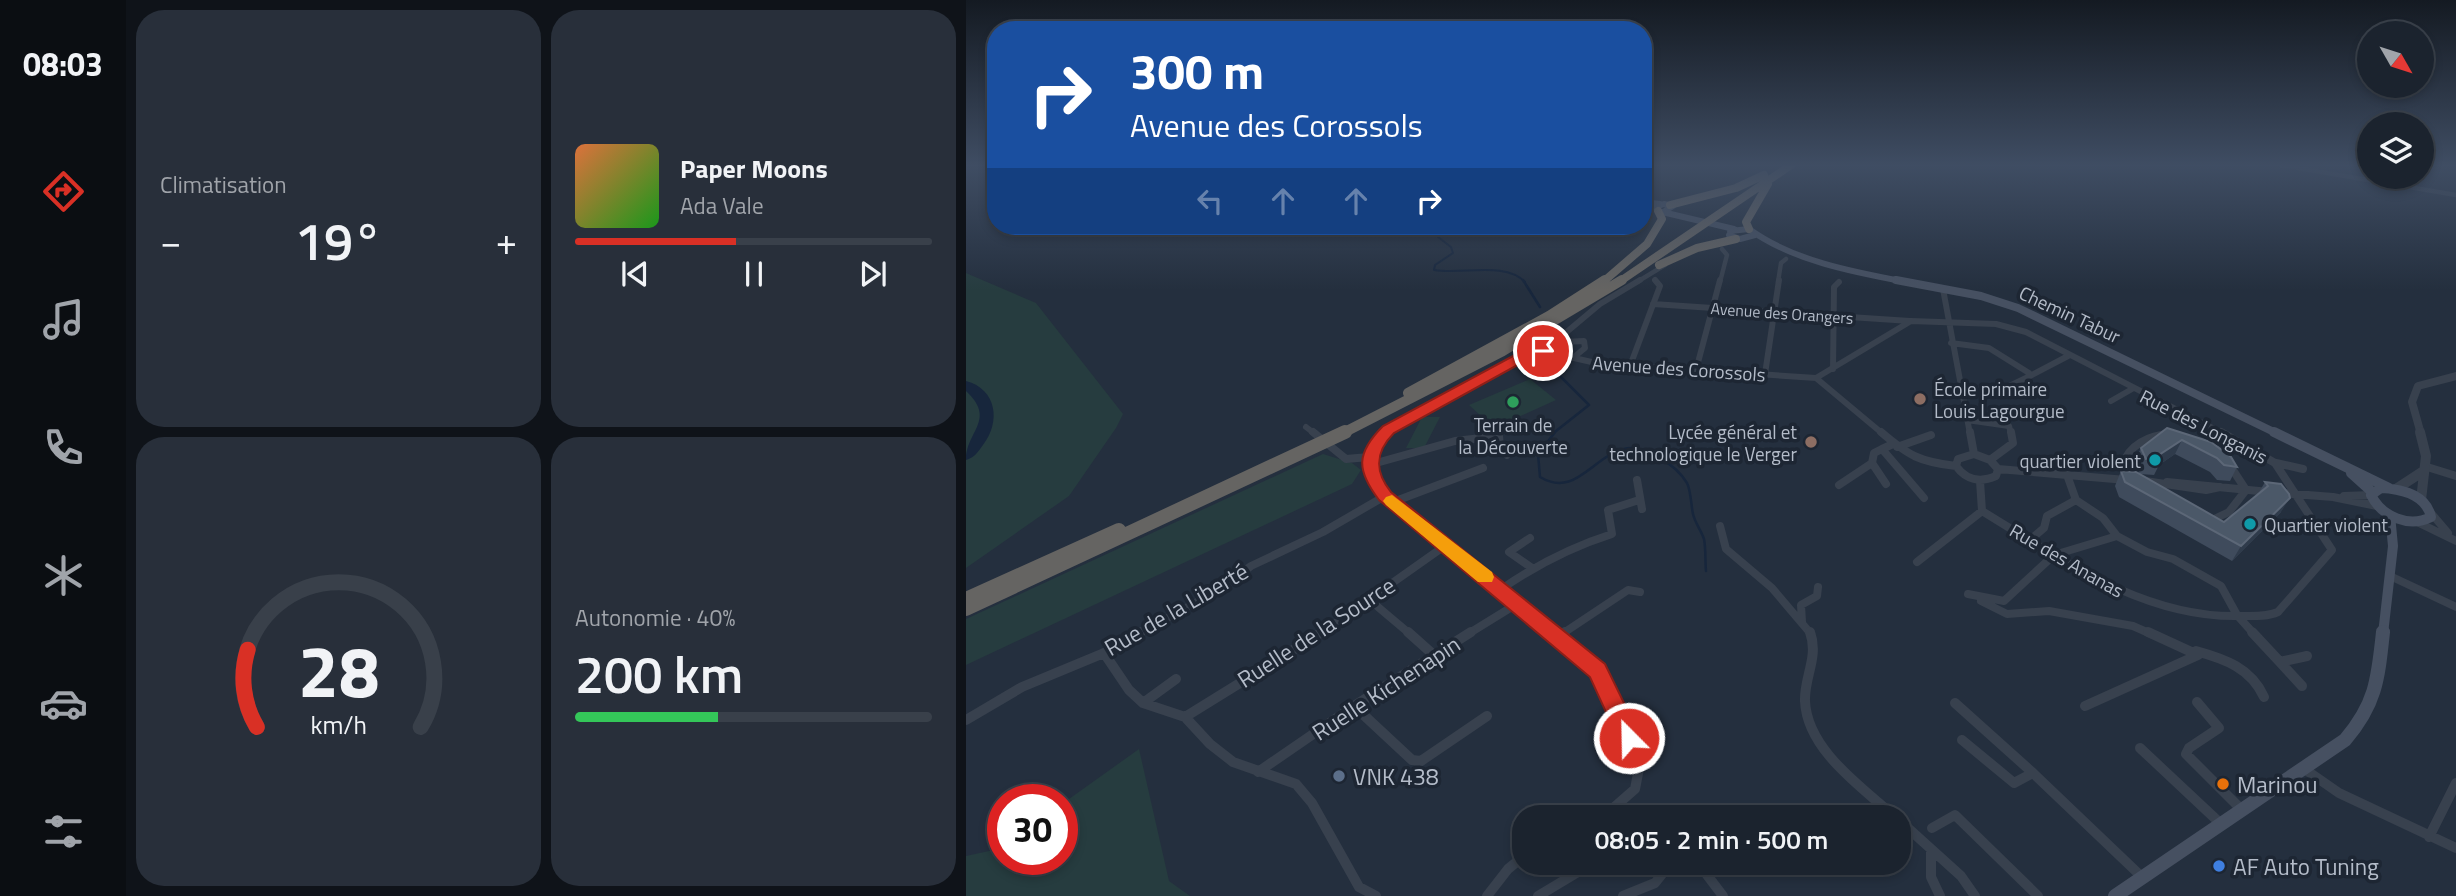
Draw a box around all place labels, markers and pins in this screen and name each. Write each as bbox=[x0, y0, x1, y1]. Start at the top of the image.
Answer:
pin bbox=[1513, 321, 1573, 381]
place label: École primaire Louis Lagourgue bbox=[1934, 374, 2065, 425]
marker: École primaire Louis Lagourgue bbox=[1912, 391, 1928, 407]
marker: Terrain de la Découverte bbox=[1505, 394, 1521, 410]
place label: Terrain de la Découverte bbox=[1458, 410, 1568, 461]
place label: Lycée général et technologique le Verger bbox=[1609, 417, 1797, 468]
marker: Lycée général et technologique le Verger bbox=[1803, 434, 1819, 450]
place label: quartier violent bbox=[2020, 446, 2141, 475]
marker: quartier violent bbox=[2147, 452, 2163, 468]
place label: Quartier violent bbox=[2264, 510, 2388, 539]
marker: Quartier violent bbox=[2242, 516, 2258, 532]
place label: VNK 438 bbox=[1353, 759, 1439, 794]
place label: Marinou bbox=[2237, 767, 2318, 802]
marker: VNK 438 bbox=[1331, 768, 1347, 784]
marker: Marinou bbox=[2215, 776, 2231, 792]
place label: AF Auto Tuning bbox=[2233, 849, 2379, 884]
marker: AF Auto Tuning bbox=[2211, 858, 2227, 874]

